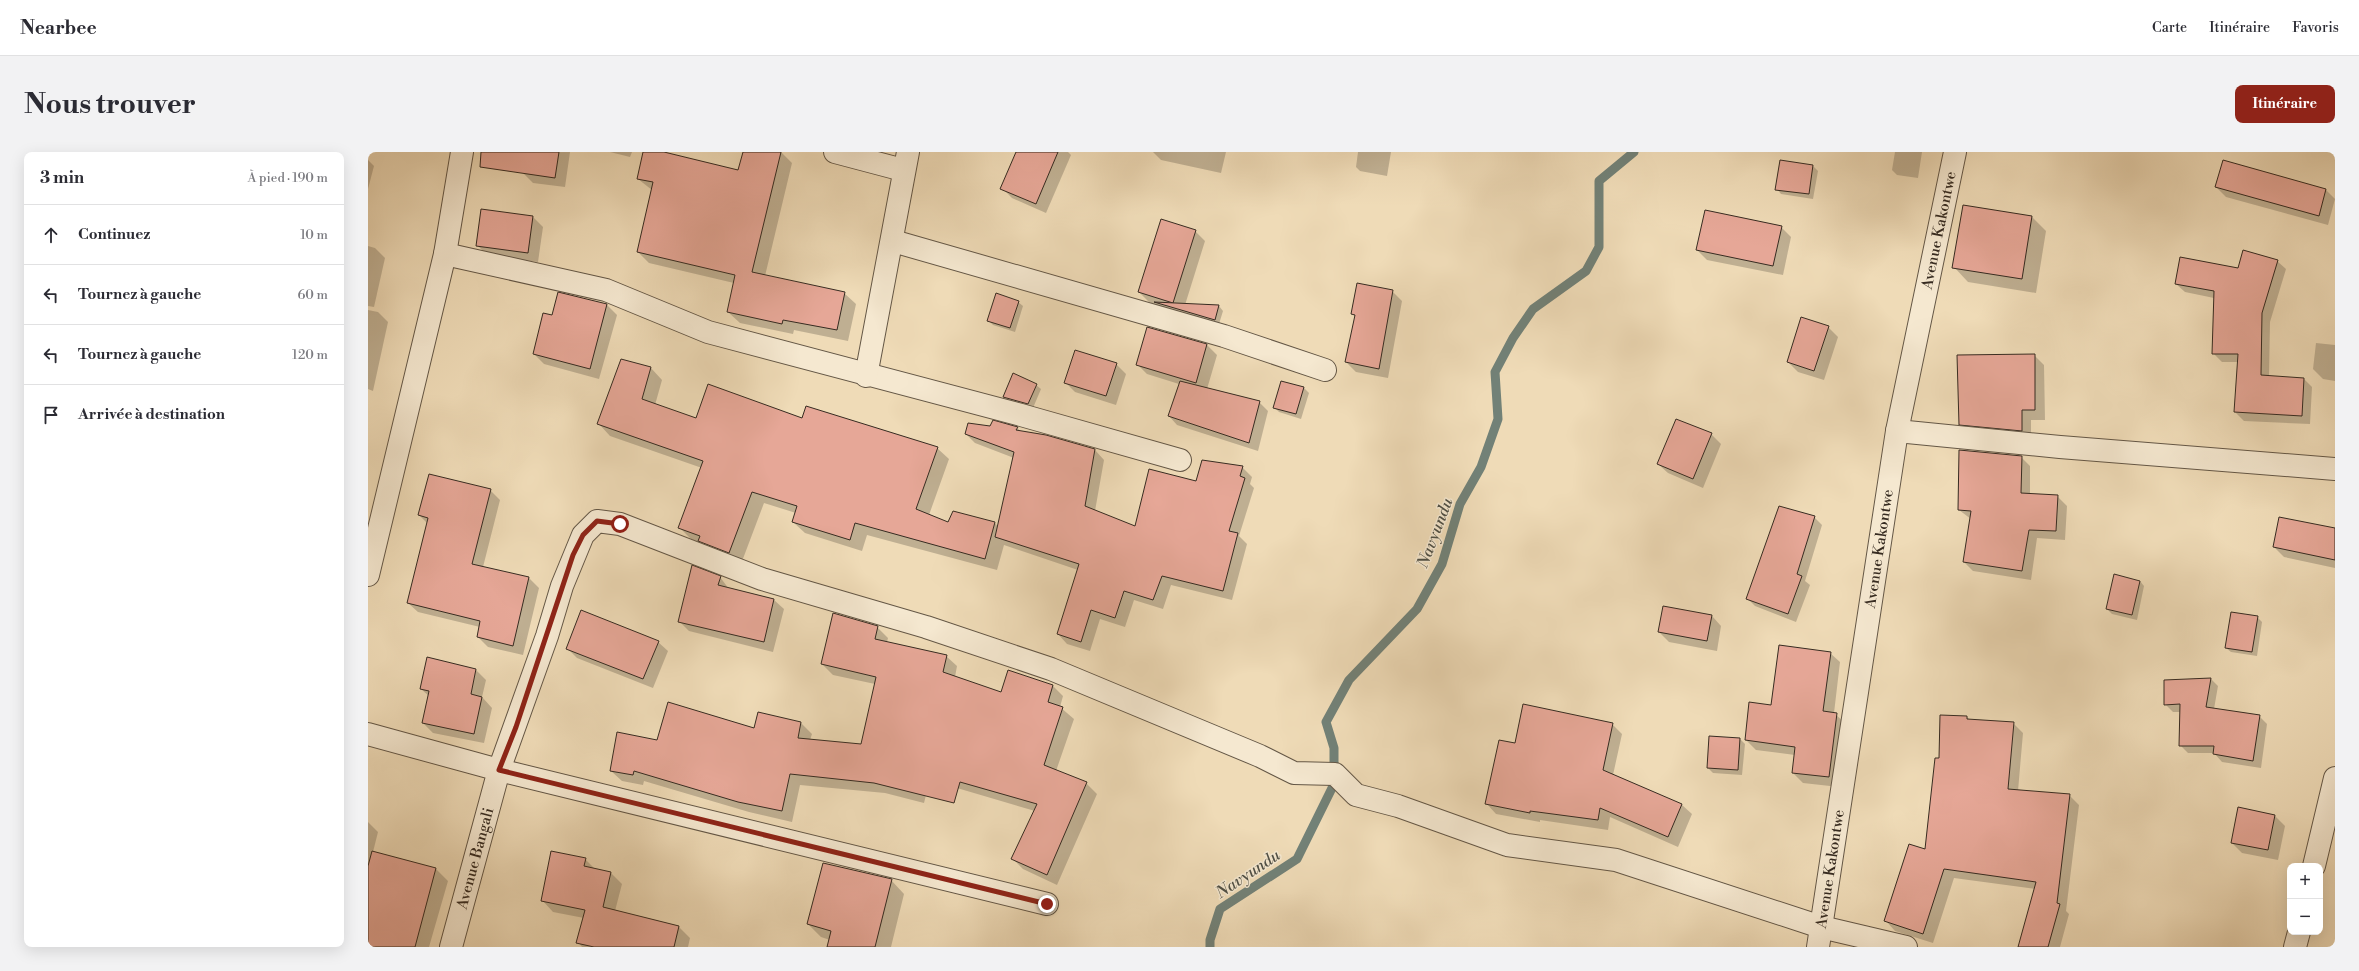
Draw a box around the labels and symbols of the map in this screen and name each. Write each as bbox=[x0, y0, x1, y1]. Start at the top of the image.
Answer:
street label: Avenue Kakontwe bbox=[1917, 170, 1960, 292]
street label: Avenue Kakontwe bbox=[1860, 488, 1897, 610]
water label: Navyundu bbox=[1412, 494, 1458, 572]
route start bbox=[611, 515, 629, 533]
street label: Avenue Bangali bbox=[452, 805, 498, 912]
street label: Avenue Kakontwe bbox=[1811, 808, 1848, 931]
water label: Navyundu bbox=[1211, 845, 1285, 903]
route end bbox=[1038, 895, 1056, 913]

